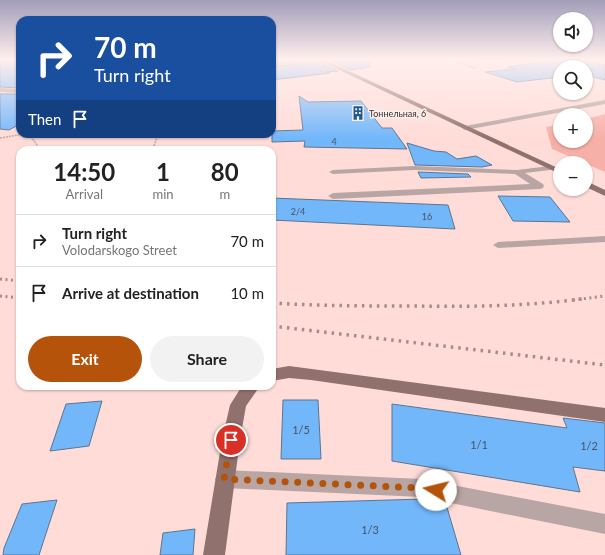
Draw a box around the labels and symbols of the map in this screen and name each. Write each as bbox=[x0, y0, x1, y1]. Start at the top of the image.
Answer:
building icon: Тоннельная, 6 bbox=[350, 105, 366, 121]
place label: Тоннельная, 6 bbox=[369, 108, 426, 119]
house number: 4 bbox=[331, 136, 337, 147]
house number: 2/4 bbox=[291, 206, 305, 217]
house number: 16 bbox=[422, 211, 432, 222]
pin bbox=[214, 423, 248, 457]
house number: 1/5 bbox=[292, 423, 310, 436]
house number: 1/1 bbox=[470, 438, 488, 451]
house number: 1/2 bbox=[580, 439, 598, 452]
position arrow bbox=[415, 469, 457, 511]
house number: 1/3 bbox=[361, 523, 379, 536]

